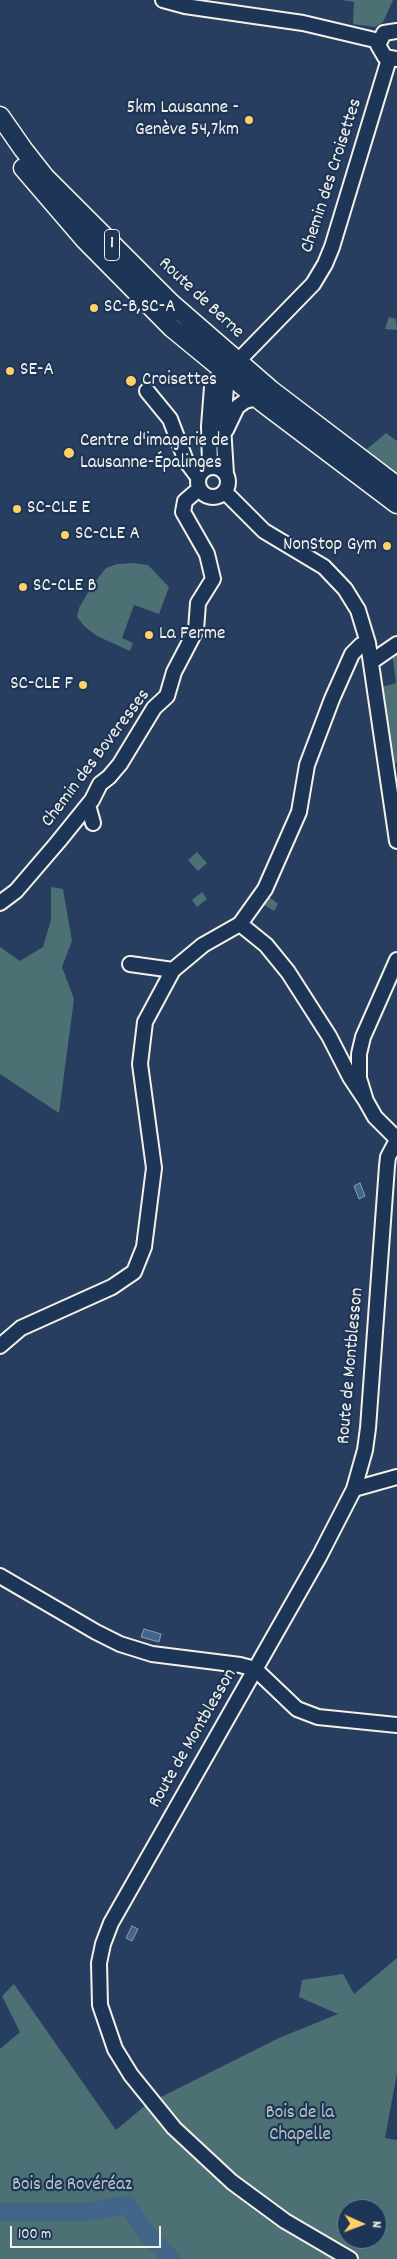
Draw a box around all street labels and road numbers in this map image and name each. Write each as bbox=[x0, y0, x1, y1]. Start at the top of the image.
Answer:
street label: Chemin des Croisettes bbox=[297, 96, 369, 256]
road number: 1 bbox=[104, 230, 120, 260]
street label: Route de Berne bbox=[152, 254, 248, 344]
street label: Chemin des Boveresses bbox=[38, 685, 156, 833]
street label: Route de Montblesson bbox=[334, 1287, 370, 1445]
street label: Route de Montblesson bbox=[145, 1665, 243, 1813]

